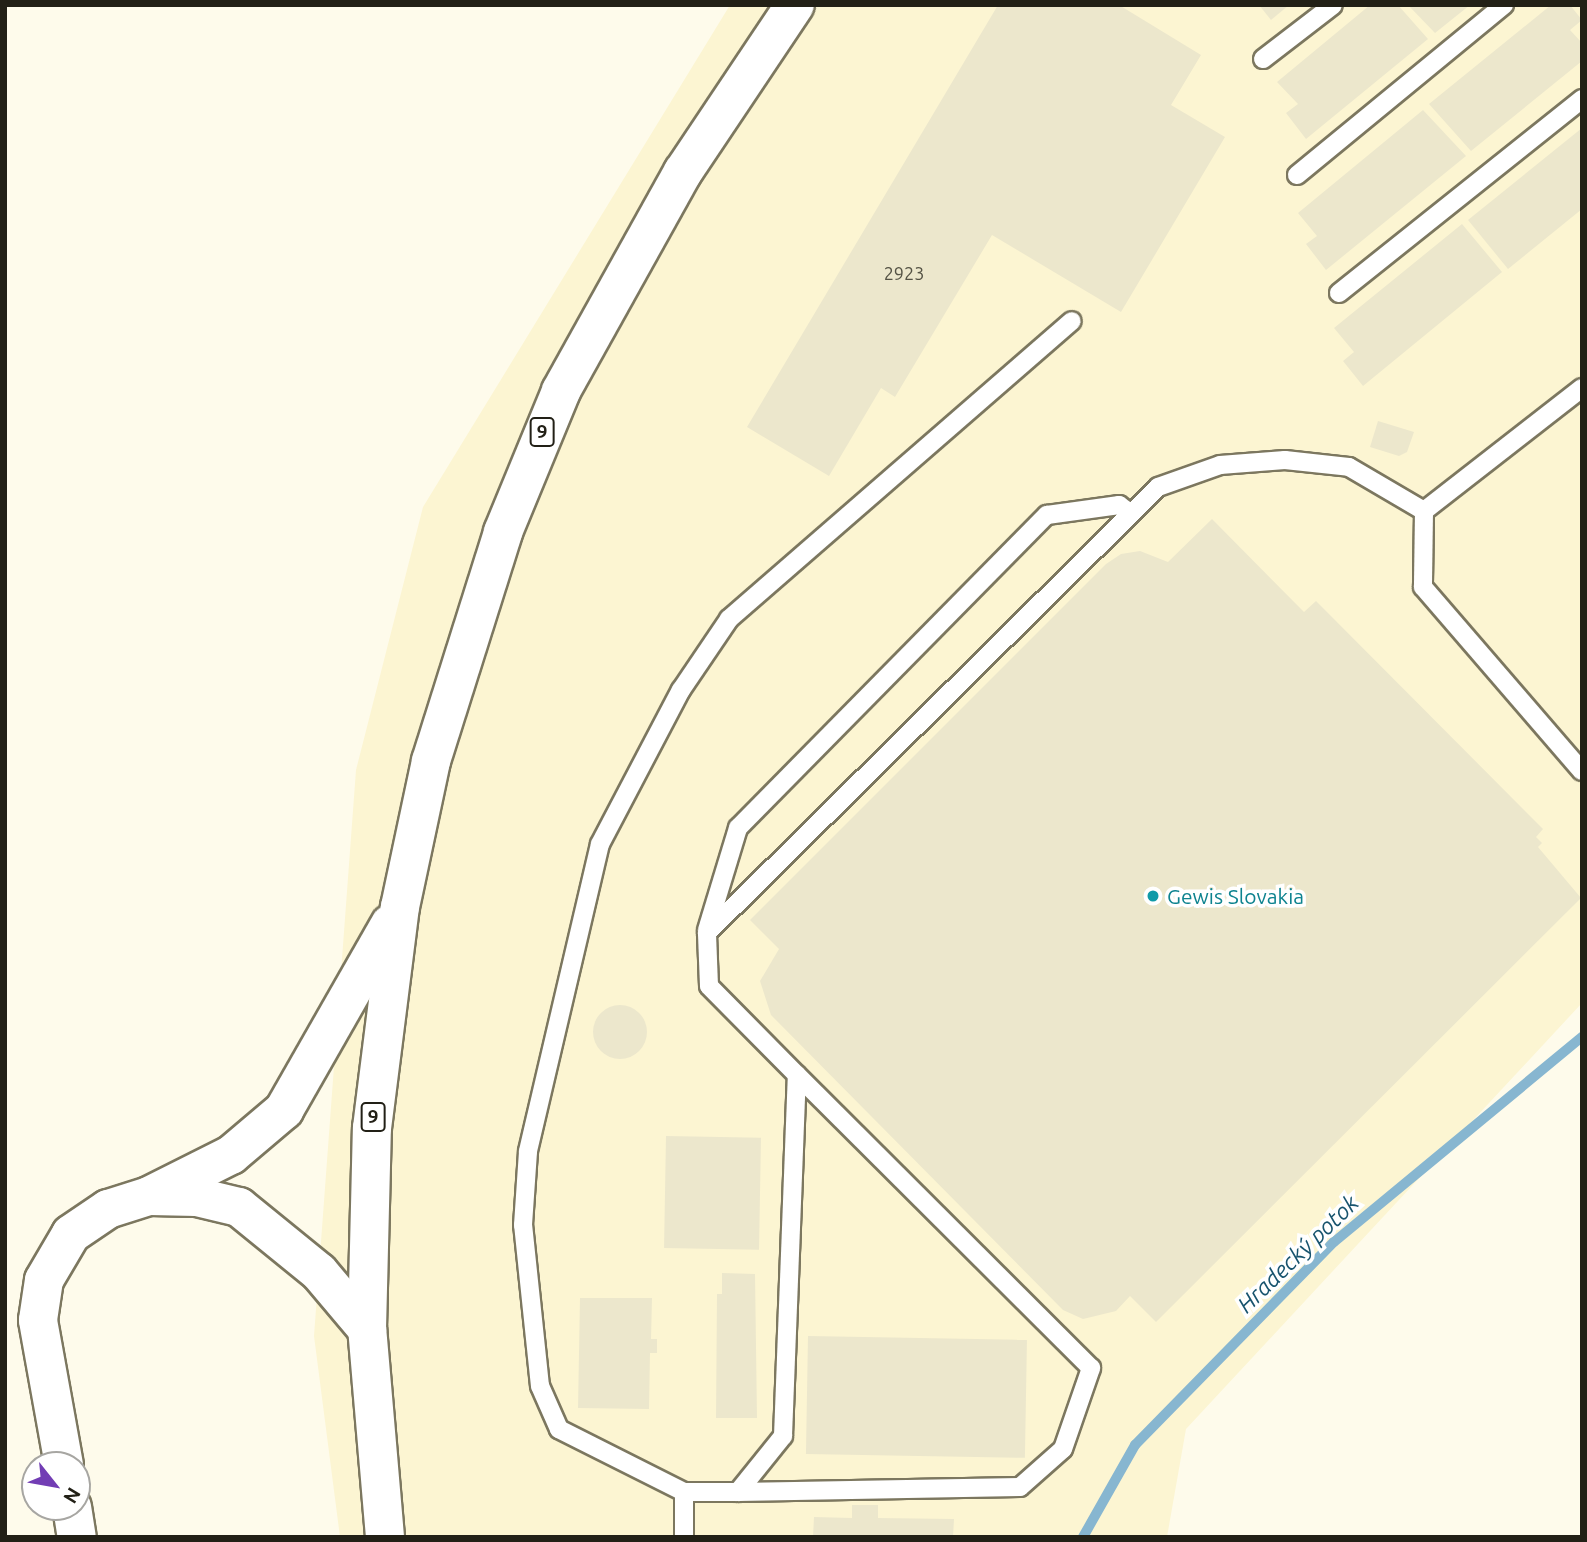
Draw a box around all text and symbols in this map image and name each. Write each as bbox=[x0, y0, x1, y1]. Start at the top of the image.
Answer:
house number: 2923 bbox=[884, 262, 924, 284]
road number: 9 bbox=[528, 416, 556, 448]
place label: Gewis Slovakia bbox=[1167, 883, 1304, 909]
marker: Gewis Slovakia bbox=[1145, 888, 1161, 904]
road number: 9 bbox=[359, 1102, 387, 1133]
water label: Hradecký potok bbox=[1232, 1189, 1364, 1319]
north arrow bbox=[21, 1451, 91, 1521]
text: N bbox=[59, 1484, 85, 1508]

